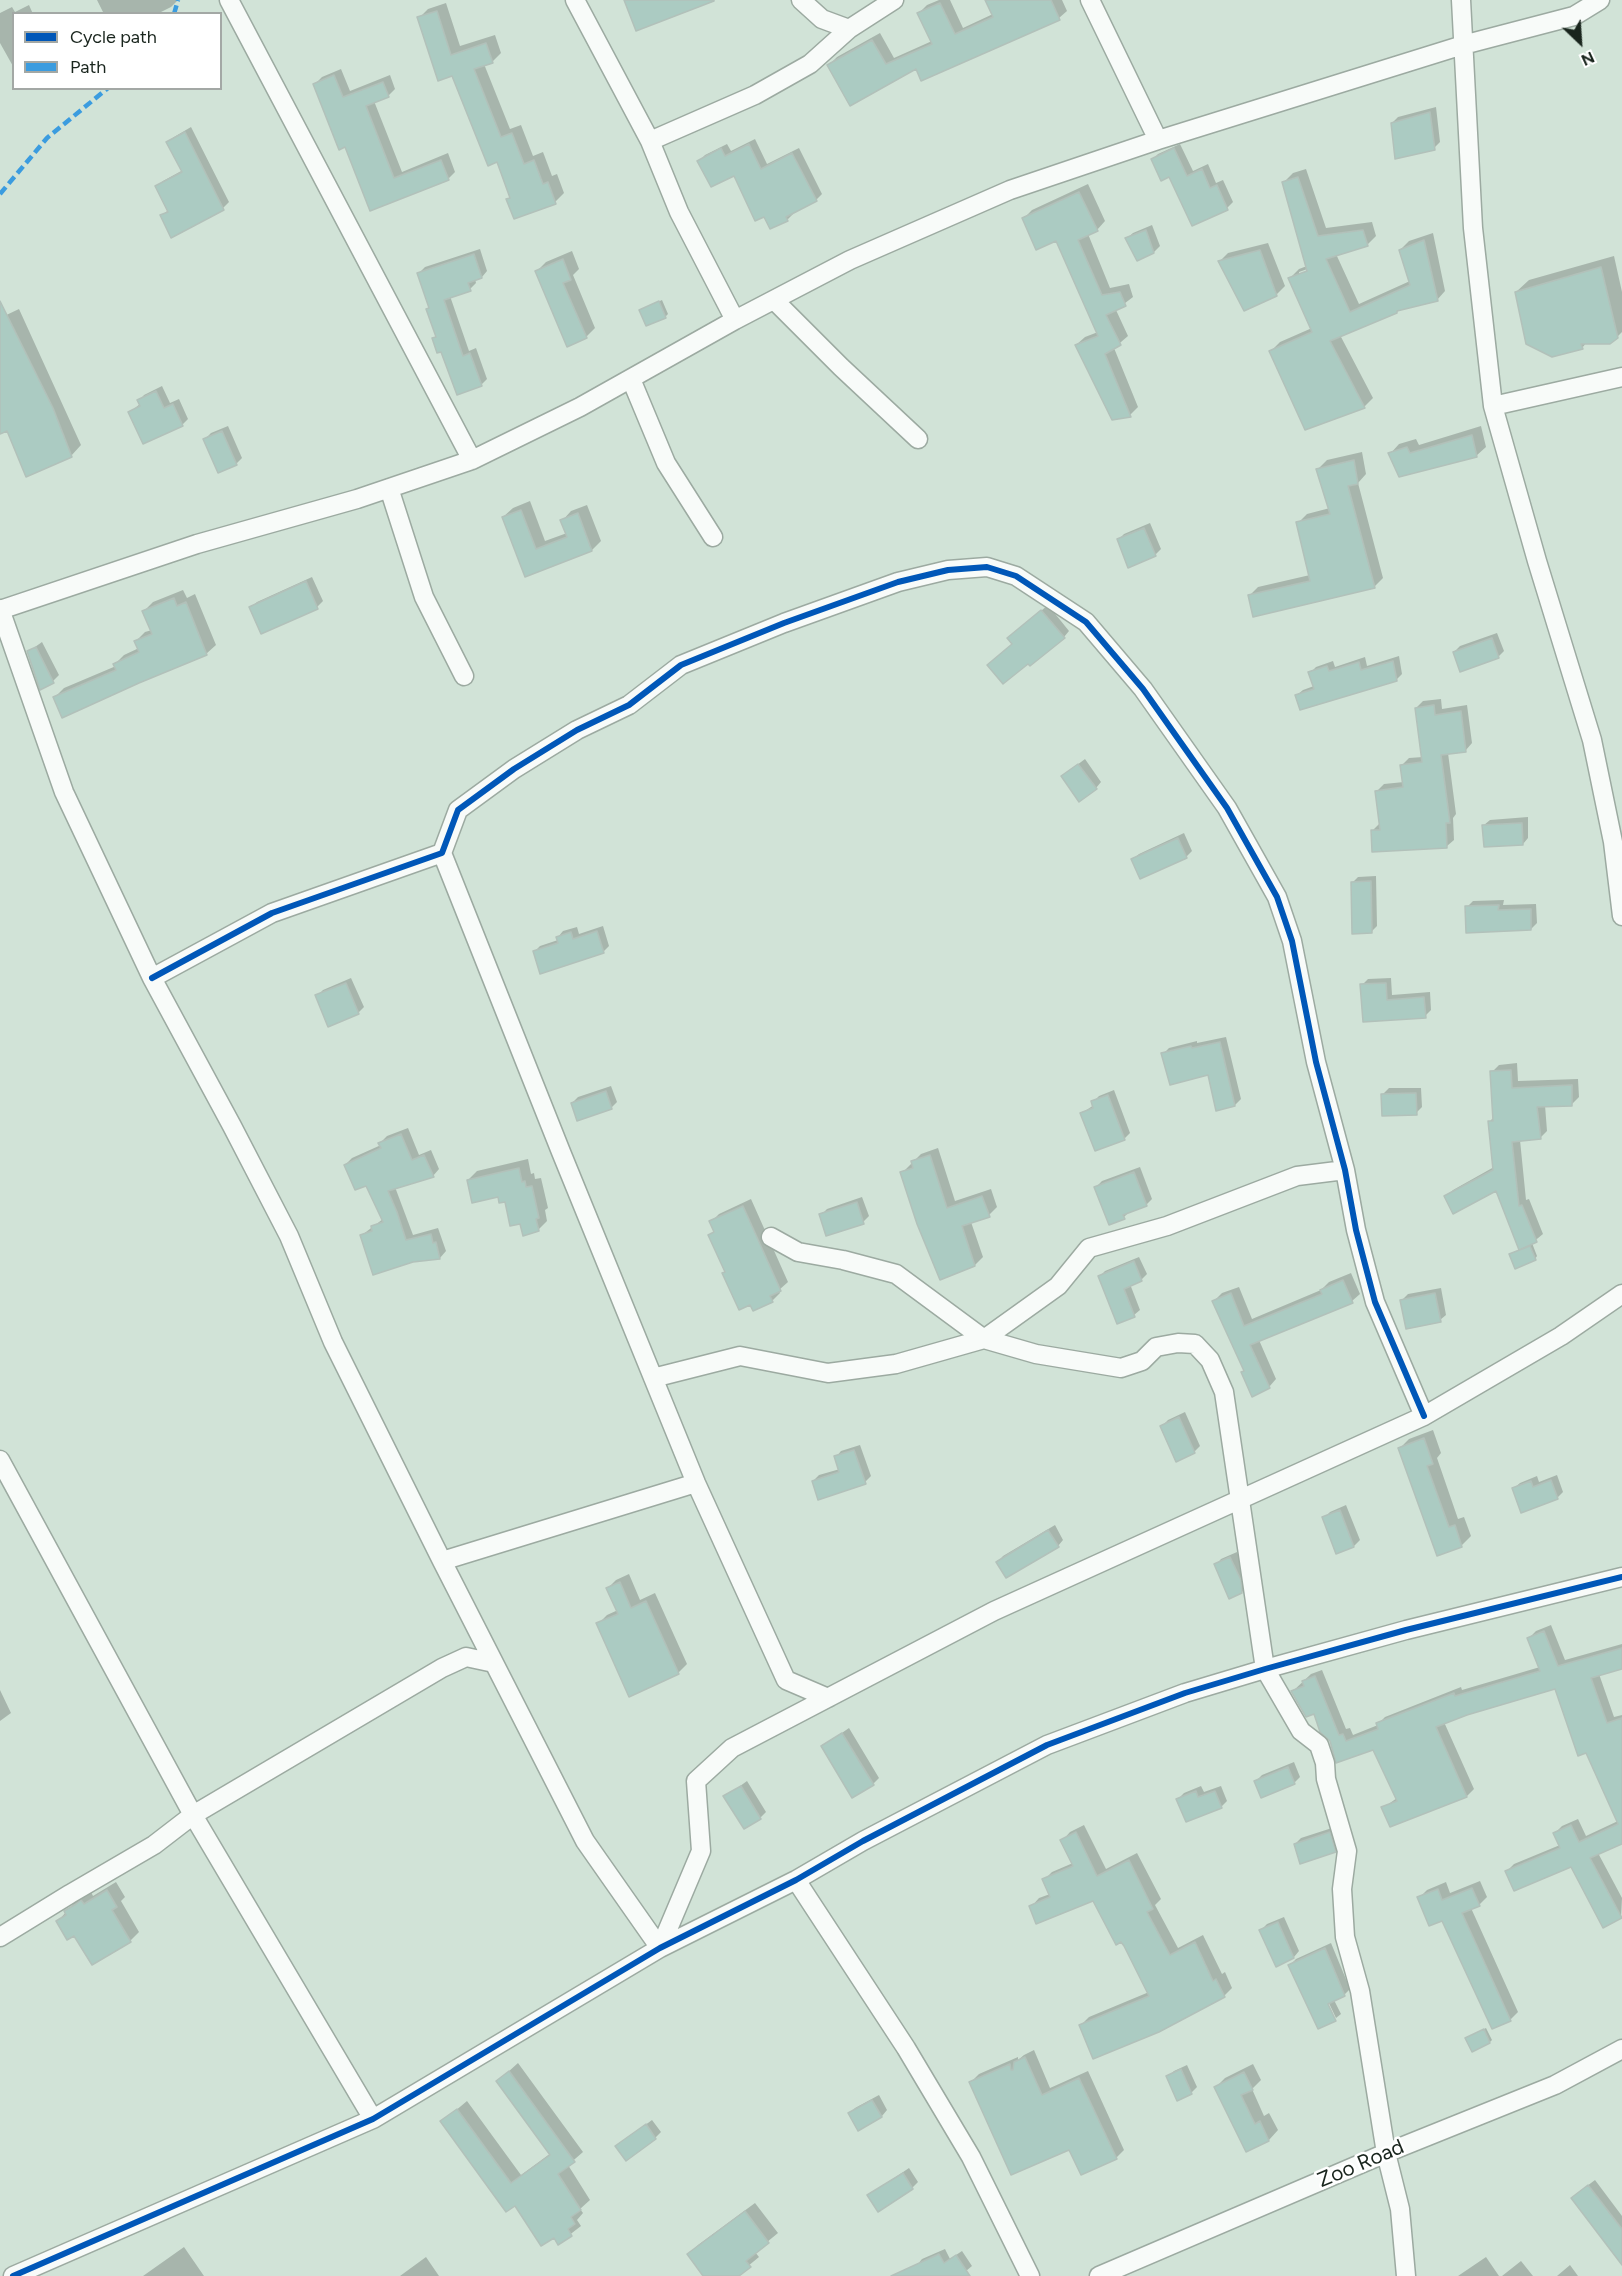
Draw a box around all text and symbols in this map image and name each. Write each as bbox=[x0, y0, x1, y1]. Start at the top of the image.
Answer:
legend bbox=[12, 12, 222, 90]
north arrow bbox=[1550, 12, 1610, 72]
text: Cycle path bbox=[70, 26, 157, 48]
text: N bbox=[1578, 48, 1597, 70]
text: Path bbox=[70, 56, 106, 78]
street label: Zoo Road bbox=[1314, 2135, 1408, 2193]

